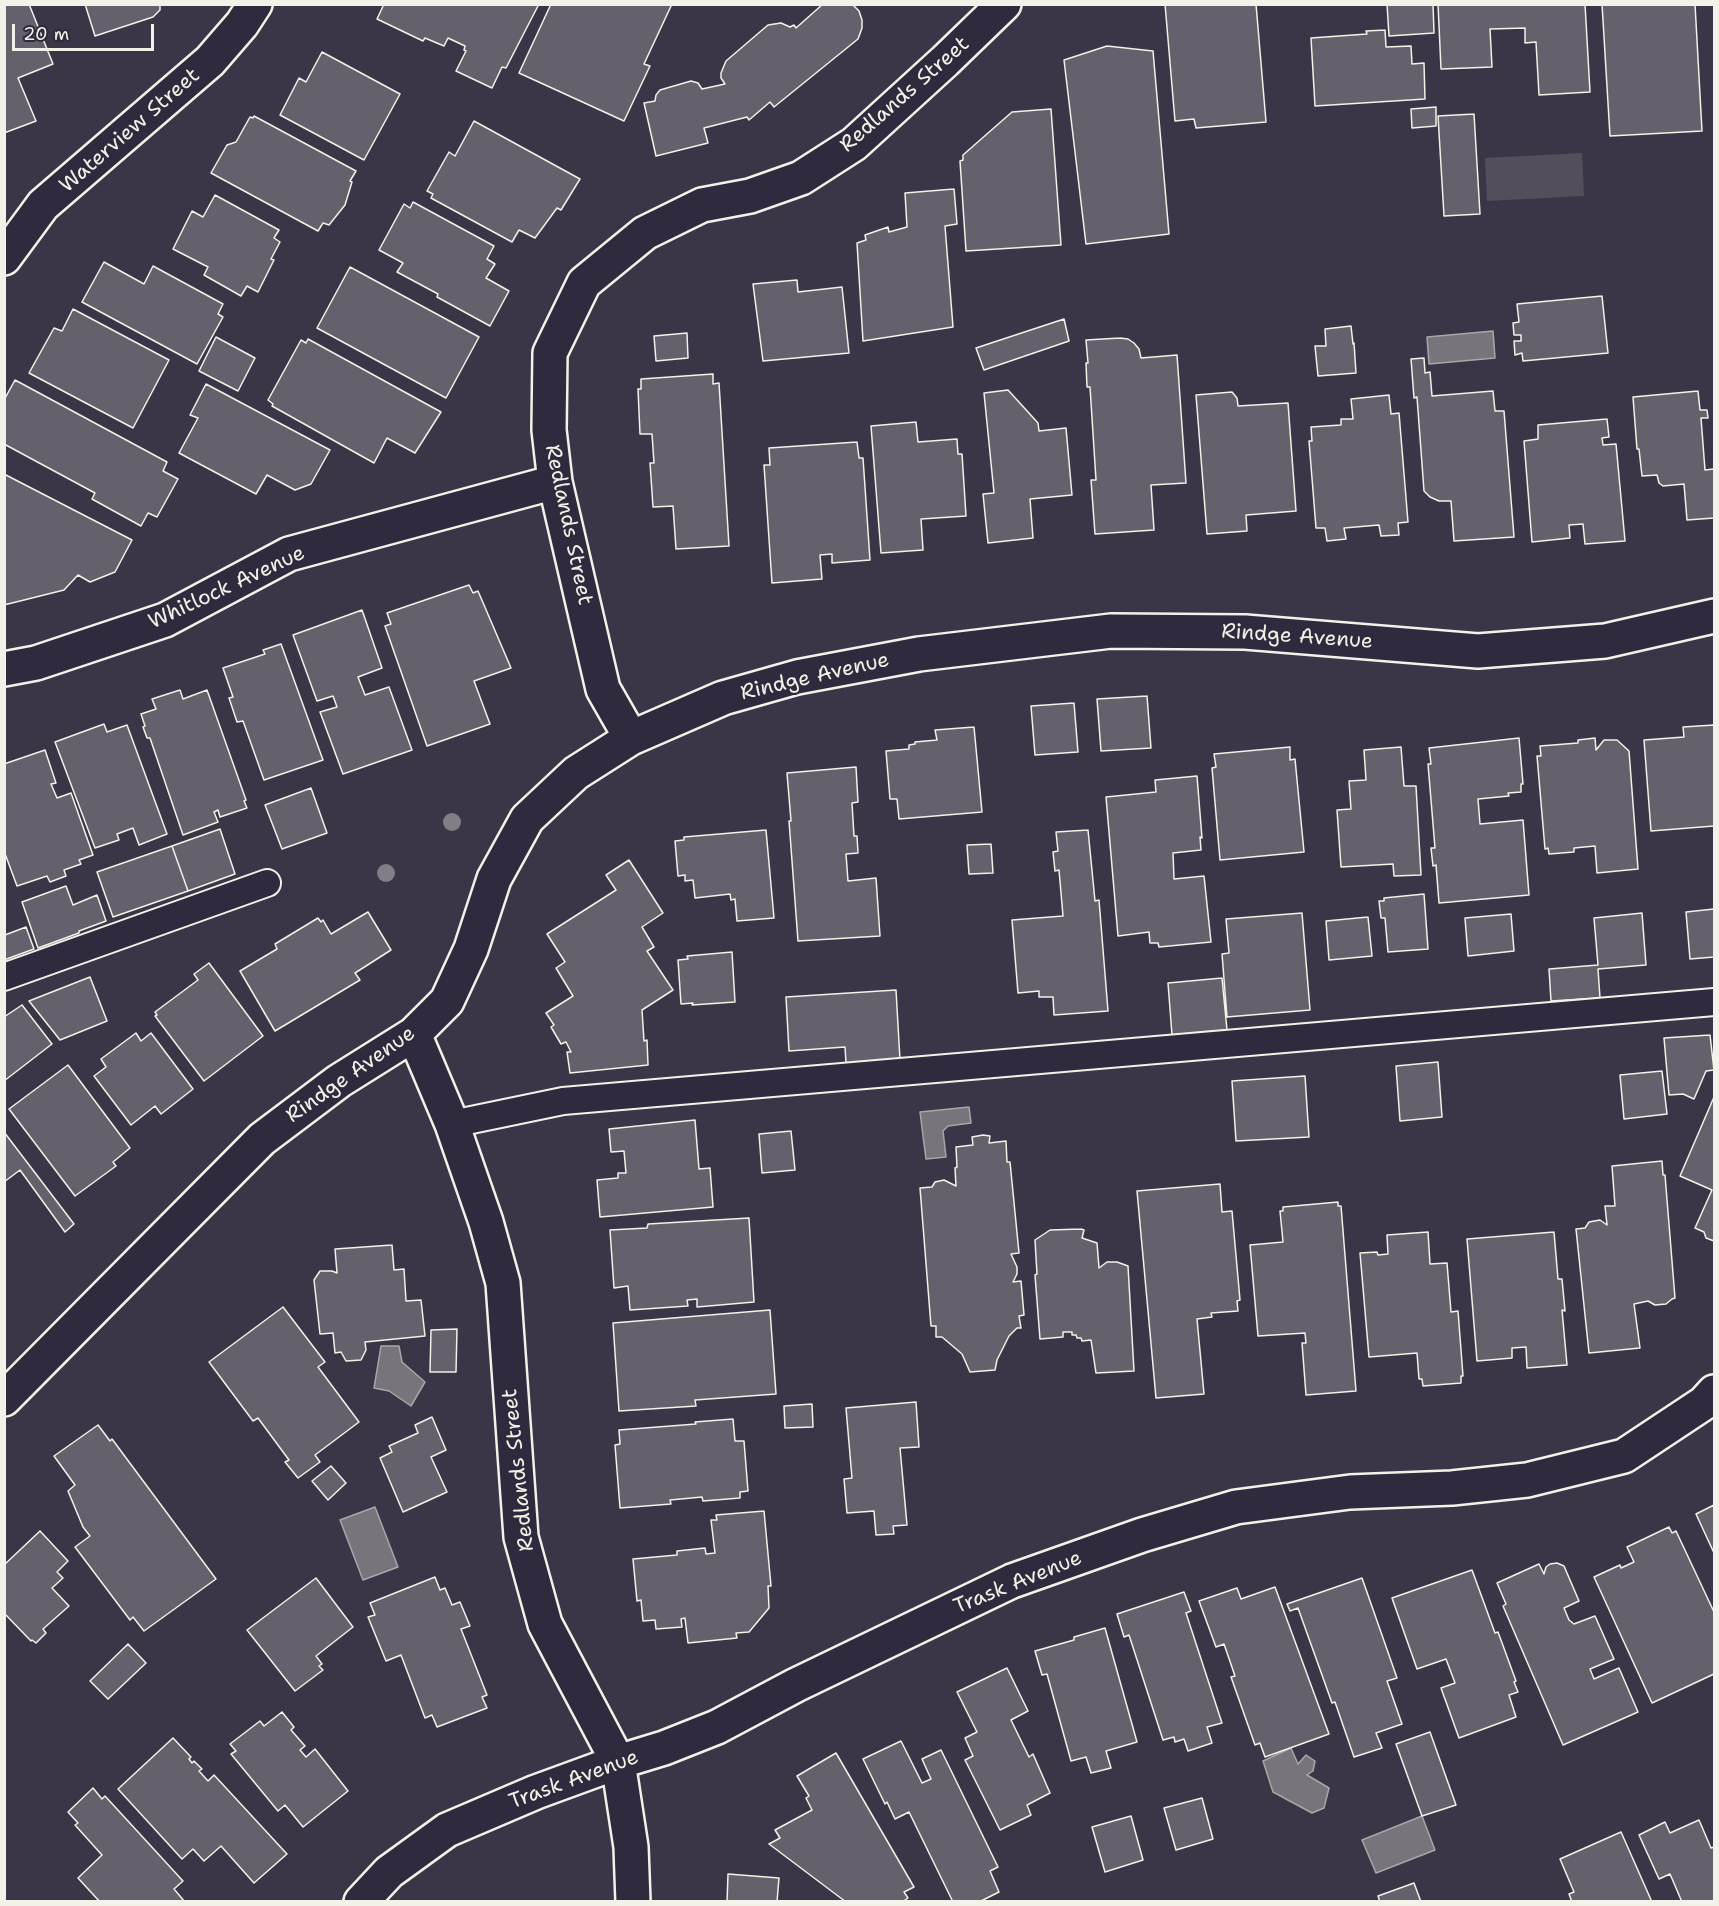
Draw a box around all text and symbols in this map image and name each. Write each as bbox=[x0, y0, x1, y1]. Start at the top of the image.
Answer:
scale bar bbox=[15, 12, 158, 50]
text: 20 m bbox=[23, 22, 69, 46]
street label: Redlands Street bbox=[835, 32, 975, 158]
street label: Waterview Street bbox=[55, 63, 205, 199]
street label: Redlands Street bbox=[539, 442, 597, 608]
street label: Whitlock Avenue bbox=[145, 541, 309, 635]
street label: Rindge Avenue bbox=[1220, 619, 1374, 655]
street label: Rindge Avenue bbox=[738, 648, 892, 706]
street label: Rindge Avenue bbox=[282, 1021, 420, 1129]
street label: Redlands Street bbox=[498, 1387, 540, 1553]
street label: Trask Avenue bbox=[950, 1546, 1086, 1620]
street label: Trask Avenue bbox=[506, 1745, 642, 1815]

